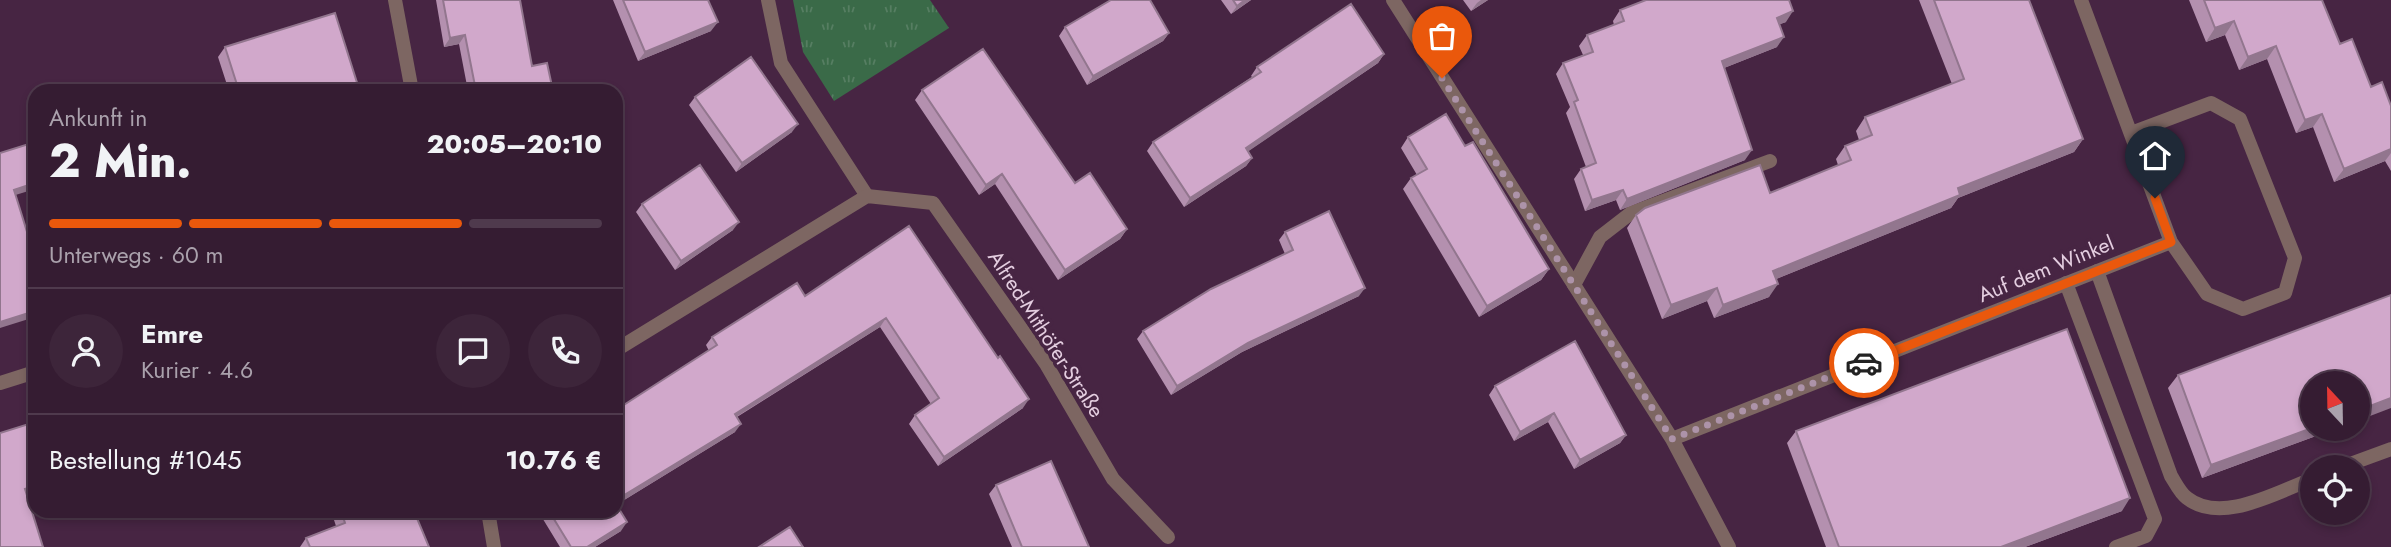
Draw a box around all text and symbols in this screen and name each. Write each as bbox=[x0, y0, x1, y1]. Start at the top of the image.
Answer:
pin bbox=[1412, 6, 1472, 78]
icon: bag bbox=[1423, 17, 1461, 55]
text: Ankunft in bbox=[49, 101, 147, 135]
text: 20:05–20:10 bbox=[427, 125, 602, 163]
pin bbox=[2125, 126, 2185, 198]
text: 2 Min. bbox=[49, 128, 191, 194]
icon: home bbox=[2136, 137, 2174, 175]
street label: Auf dem Winkel bbox=[1974, 228, 2118, 310]
text: Unterwegs · 60 m bbox=[49, 238, 224, 272]
street label: Alfred-Mithöfer-Straße bbox=[981, 245, 1111, 424]
button: person bbox=[49, 314, 123, 388]
button: chat bbox=[436, 314, 510, 388]
button: phone bbox=[528, 314, 602, 388]
text: Emre bbox=[141, 315, 203, 353]
courier bbox=[1829, 328, 1899, 398]
icon: car bbox=[1845, 344, 1883, 382]
text: Kurier · 4.6 bbox=[141, 353, 253, 387]
north arrow bbox=[2300, 371, 2370, 441]
map controls bbox=[2300, 371, 2370, 525]
text: Bestellung #1045 bbox=[49, 441, 242, 479]
text: 10.76 € bbox=[505, 441, 602, 479]
button: locate bbox=[2300, 455, 2370, 525]

